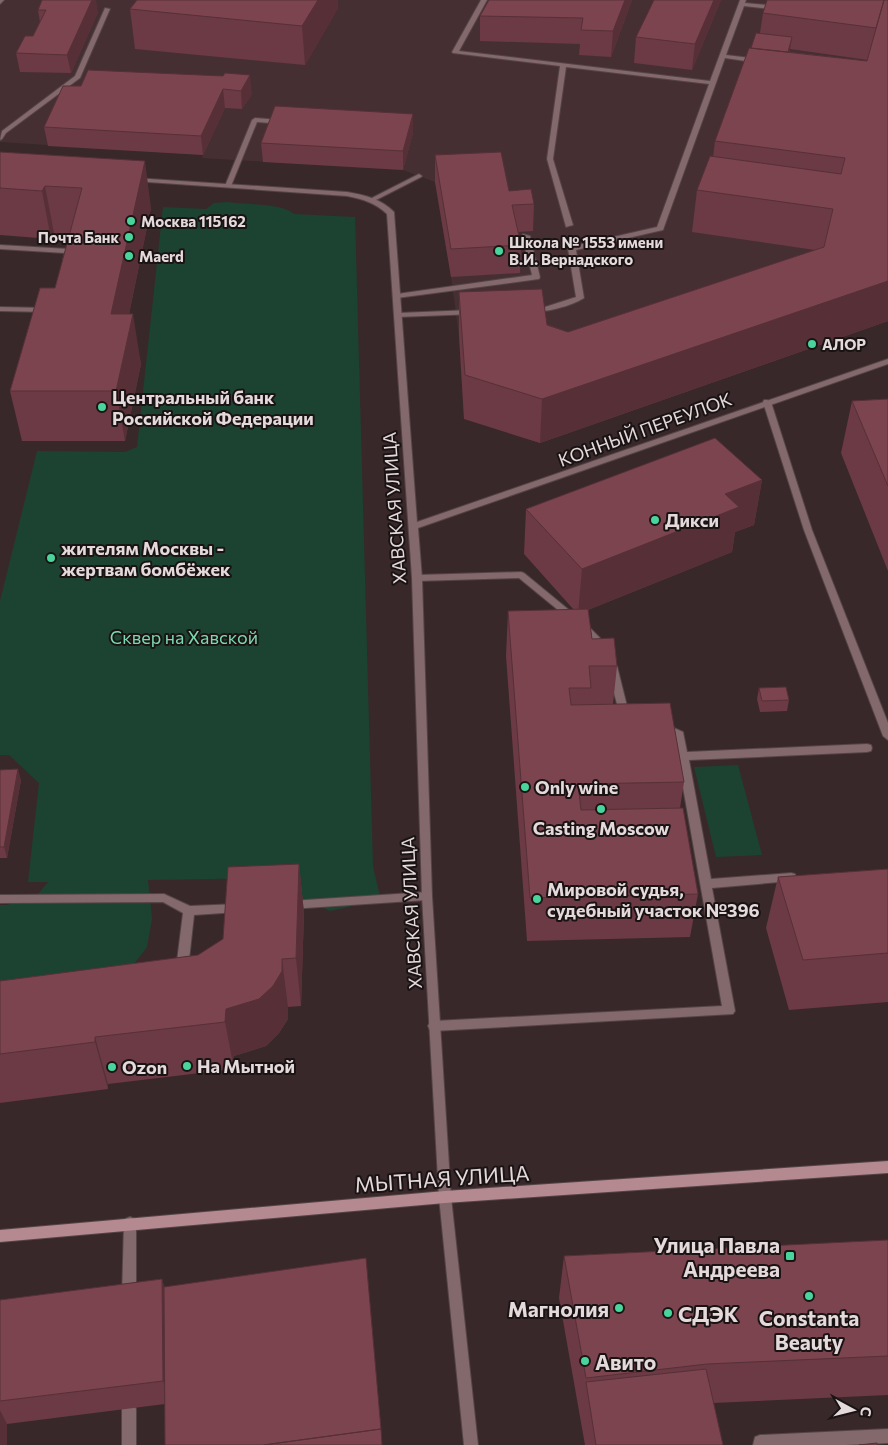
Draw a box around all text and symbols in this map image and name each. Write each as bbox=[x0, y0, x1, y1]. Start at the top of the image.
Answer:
place label: Москва 115162 bbox=[141, 212, 246, 230]
marker: Москва 115162 bbox=[125, 215, 137, 227]
place label: Почта Банк bbox=[38, 228, 119, 246]
marker: Почта Банк bbox=[123, 231, 135, 243]
place label: Школа № 1553 имени В.И. Вернадского bbox=[509, 233, 663, 268]
marker: Школа № 1553 имени В.И. Вернадского bbox=[493, 245, 505, 257]
place label: Maerd bbox=[139, 247, 184, 265]
marker: Maerd bbox=[123, 250, 135, 262]
place label: АЛОР bbox=[822, 335, 866, 353]
marker: АЛОР bbox=[806, 338, 818, 350]
place label: Центральный банк Российской Федерации bbox=[112, 386, 314, 429]
street label: КОННЫЙ ПЕРЕУЛОК bbox=[555, 387, 735, 471]
marker: Центральный банк Российской Федерации bbox=[96, 401, 108, 413]
street label: ХАВСКАЯ УЛИЦА bbox=[378, 431, 410, 585]
place label: Дикси bbox=[665, 509, 719, 531]
marker: Дикси bbox=[649, 514, 661, 526]
place label: жителям Москвы - жертвам бомбёжек bbox=[61, 537, 231, 580]
marker: жителям Москвы - жертвам бомбёжек bbox=[45, 552, 57, 564]
park label: Сквер на Хавской bbox=[110, 626, 258, 648]
place label: Only wine bbox=[535, 776, 618, 798]
marker: Only wine bbox=[519, 781, 531, 793]
marker: Casting Moscow bbox=[595, 803, 607, 815]
place label: Casting Moscow bbox=[533, 817, 669, 839]
street label: ХАВСКАЯ УЛИЦА bbox=[396, 836, 426, 990]
place label: Мировой судья, судебный участок №396 bbox=[547, 878, 760, 921]
marker: Мировой судья, судебный участок №396 bbox=[531, 893, 543, 905]
place label: На Мытной bbox=[197, 1055, 295, 1077]
place label: Ozon bbox=[122, 1056, 167, 1078]
marker: На Мытной bbox=[181, 1060, 193, 1072]
marker: Ozon bbox=[106, 1061, 118, 1073]
street label: МЫТНАЯ УЛИЦА bbox=[354, 1159, 530, 1197]
place label: Улица Павла Андреева bbox=[654, 1232, 780, 1281]
marker: Улица Павла Андреева bbox=[784, 1250, 796, 1262]
marker: Constanta Beauty bbox=[803, 1290, 815, 1302]
place label: Магнолия bbox=[508, 1296, 609, 1321]
place label: СДЭК bbox=[678, 1301, 739, 1326]
marker: Магнолия bbox=[613, 1302, 625, 1314]
place label: Constanta Beauty bbox=[759, 1305, 859, 1354]
marker: СДЭК bbox=[662, 1307, 674, 1319]
place label: Авито bbox=[595, 1349, 656, 1374]
marker: Авито bbox=[579, 1355, 591, 1367]
north arrow bbox=[828, 1385, 878, 1435]
text: С bbox=[857, 1406, 875, 1417]

